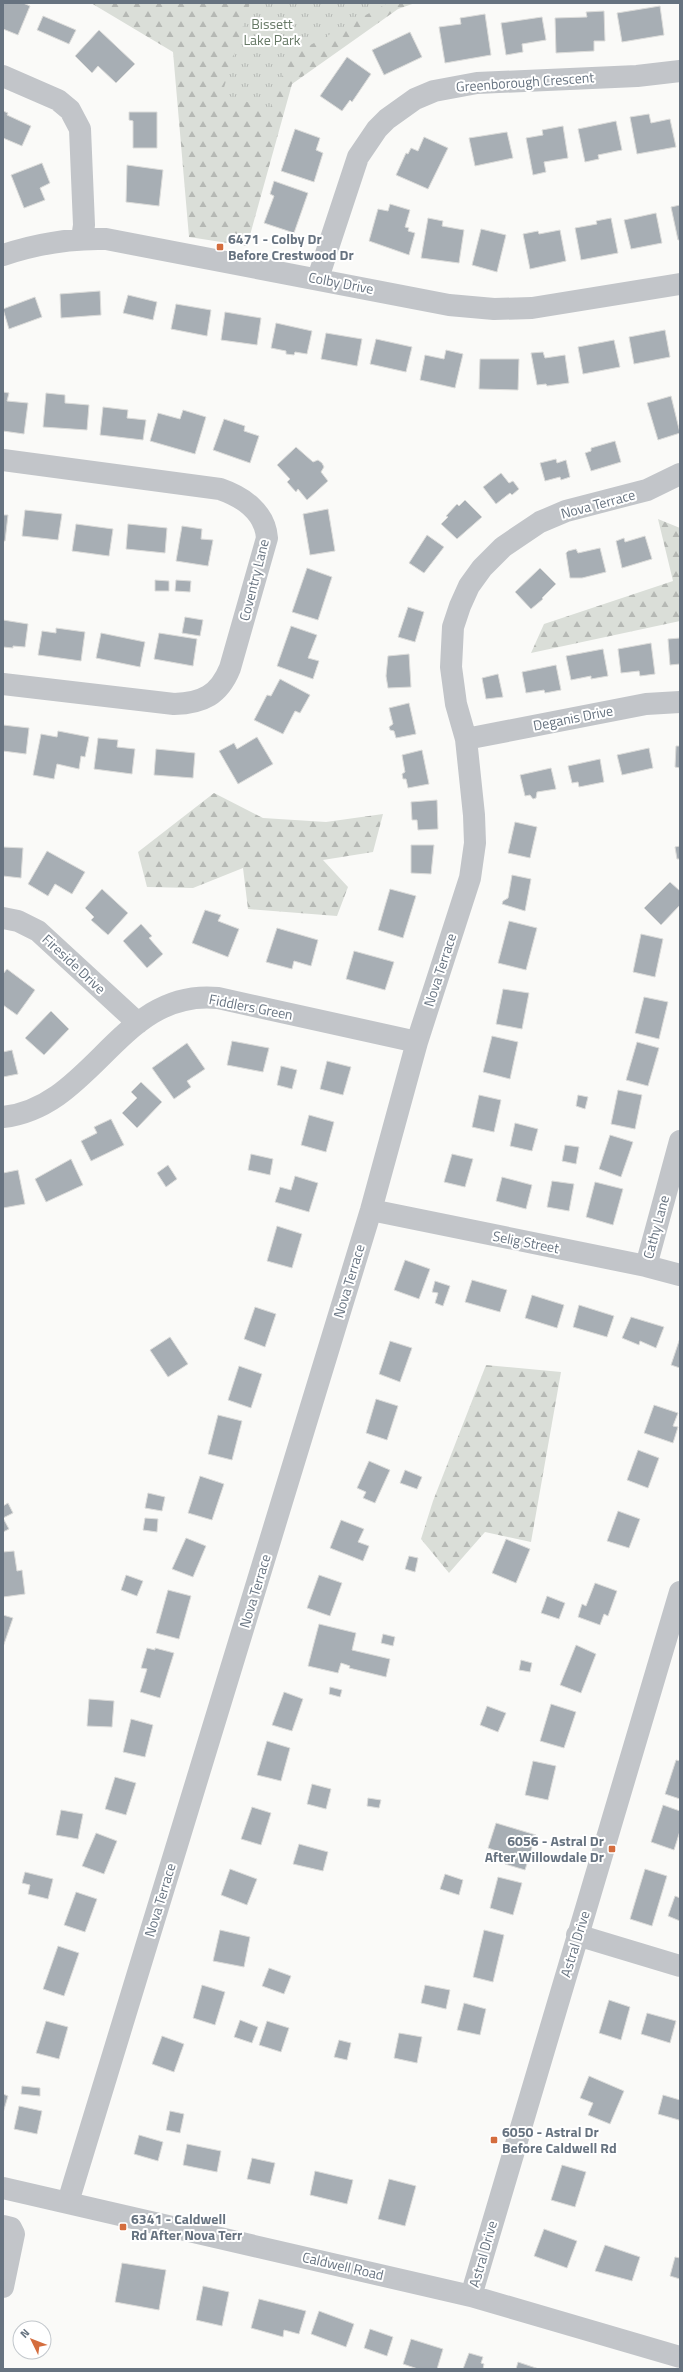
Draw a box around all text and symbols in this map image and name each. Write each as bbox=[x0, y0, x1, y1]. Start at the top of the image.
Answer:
park label: Bissett Lake Park bbox=[243, 13, 301, 50]
street label: Greenborough Crescent bbox=[455, 66, 595, 97]
place label: 6471 - Colby Dr Before Crestwood Dr bbox=[228, 228, 354, 265]
marker: 6471 - Colby Dr Before Crestwood Dr bbox=[215, 242, 225, 252]
street label: Colby Drive bbox=[307, 266, 375, 299]
street label: Nova Terrace bbox=[558, 483, 637, 524]
street label: Coventry Lane bbox=[233, 537, 274, 623]
street label: Deganis Drive bbox=[531, 699, 615, 736]
street label: Fireside Drive bbox=[38, 929, 111, 999]
street label: Nova Terrace bbox=[418, 930, 461, 1009]
street label: Fiddlers Green bbox=[207, 988, 295, 1025]
street label: Cathy Lane bbox=[637, 1193, 674, 1261]
street label: Selig Street bbox=[491, 1225, 561, 1258]
street label: Nova Terrace bbox=[327, 1241, 370, 1320]
street label: Nova Terrace bbox=[233, 1551, 276, 1630]
place label: 6056 - Astral Dr After Willowdale Dr bbox=[485, 1830, 604, 1867]
marker: 6056 - Astral Dr After Willowdale Dr bbox=[607, 1844, 617, 1854]
street label: Nova Terrace bbox=[138, 1860, 181, 1939]
street label: Astral Drive bbox=[554, 1908, 595, 1980]
place label: 6050 - Astral Dr Before Caldwell Rd bbox=[502, 2121, 617, 2158]
marker: 6050 - Astral Dr Before Caldwell Rd bbox=[489, 2135, 499, 2145]
place label: 6341 - Caldwell Rd After Nova Terr bbox=[131, 2208, 242, 2245]
street label: Astral Drive bbox=[463, 2218, 502, 2290]
marker: 6341 - Caldwell Rd After Nova Terr bbox=[118, 2222, 128, 2232]
street label: Caldwell Road bbox=[300, 2246, 386, 2285]
north arrow bbox=[12, 2320, 52, 2360]
text: N bbox=[16, 2325, 33, 2341]

